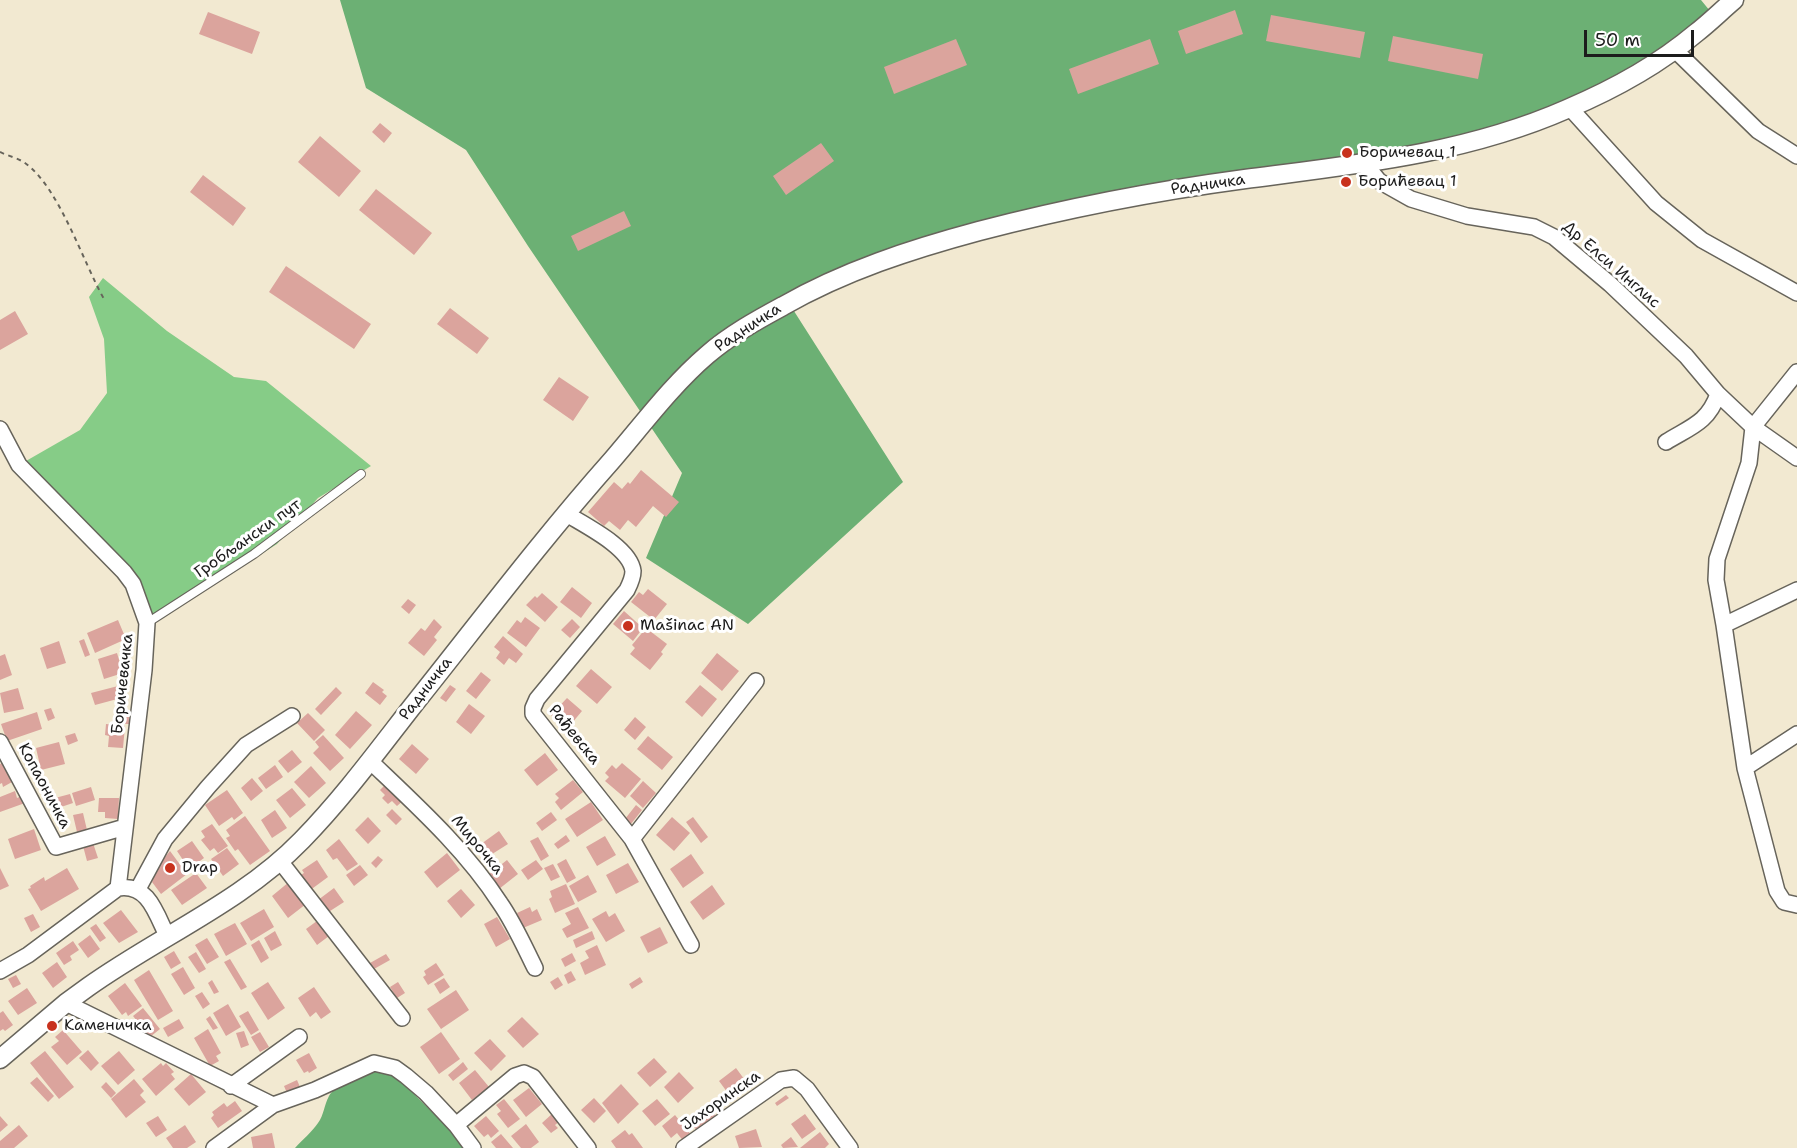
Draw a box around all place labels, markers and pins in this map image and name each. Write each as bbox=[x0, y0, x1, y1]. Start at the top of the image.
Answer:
place label: Боричевац 1 bbox=[1359, 143, 1456, 163]
marker: Боричевац 1 bbox=[1340, 146, 1354, 160]
place label: Борићевац 1 bbox=[1358, 172, 1457, 192]
marker: Борићевац 1 bbox=[1339, 175, 1353, 189]
place label: Mašinac AN bbox=[640, 616, 734, 636]
marker: Mašinac AN bbox=[621, 619, 635, 633]
place label: Drap bbox=[182, 858, 218, 878]
marker: Drap bbox=[163, 861, 177, 875]
place label: Каменичка bbox=[64, 1016, 152, 1036]
marker: Каменичка bbox=[45, 1019, 59, 1033]

